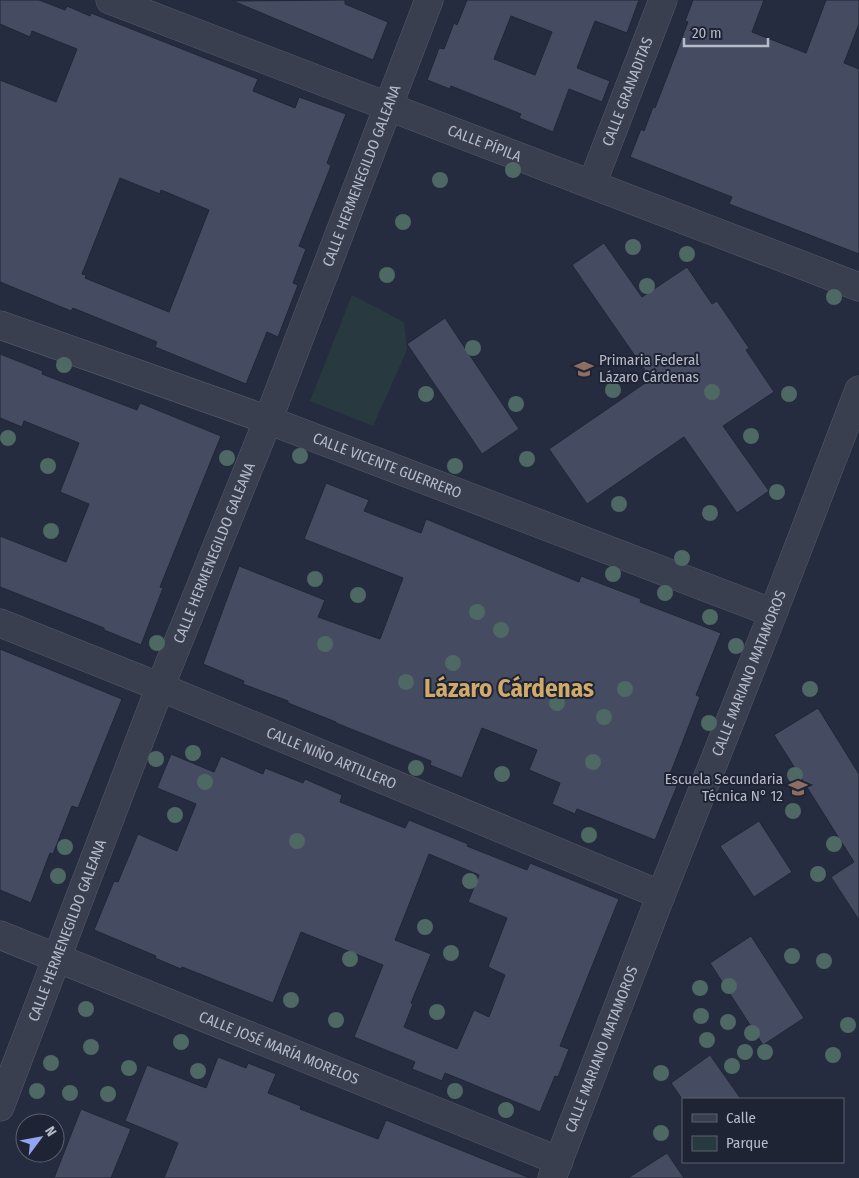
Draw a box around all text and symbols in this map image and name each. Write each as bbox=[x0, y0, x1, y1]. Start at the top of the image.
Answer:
scale bar bbox=[684, 15, 768, 47]
text: 20 m bbox=[692, 24, 722, 42]
street label: CALLE GRANADITAS bbox=[598, 35, 657, 149]
street label: CALLE HERMENEGILDO GALEANA bbox=[319, 82, 405, 269]
street label: CALLE PÍPILA bbox=[445, 121, 524, 166]
place label: Primaria Federal Lázaro Cárdenas bbox=[599, 351, 699, 386]
school or university icon: Primaria Federal Lázaro Cárdenas bbox=[573, 358, 595, 380]
street label: CALLE VICENTE GUERRERO bbox=[310, 429, 464, 502]
street label: CALLE HERMENEGILDO GALEANA bbox=[170, 460, 259, 646]
street label: CALLE MARIANO MATAMOROS bbox=[708, 588, 790, 759]
district label: Lázaro Cárdenas bbox=[424, 674, 594, 704]
street label: CALLE NIÑO ARTILLERO bbox=[264, 723, 399, 793]
place label: Escuela Secundaria Técnica N° 12 bbox=[665, 770, 783, 805]
school or university icon: Escuela Secundaria Técnica N° 12 bbox=[787, 777, 809, 799]
street label: CALLE HERMENEGILDO GALEANA bbox=[24, 837, 110, 1024]
street label: CALLE MARIANO MATAMOROS bbox=[561, 963, 642, 1135]
street label: CALLE JOSÉ MARÍA MORELOS bbox=[196, 1007, 362, 1088]
legend bbox=[682, 1098, 844, 1163]
text: Calle bbox=[726, 1109, 756, 1127]
north arrow bbox=[15, 1113, 65, 1163]
text: N bbox=[41, 1123, 60, 1139]
text: Parque bbox=[726, 1134, 769, 1152]

